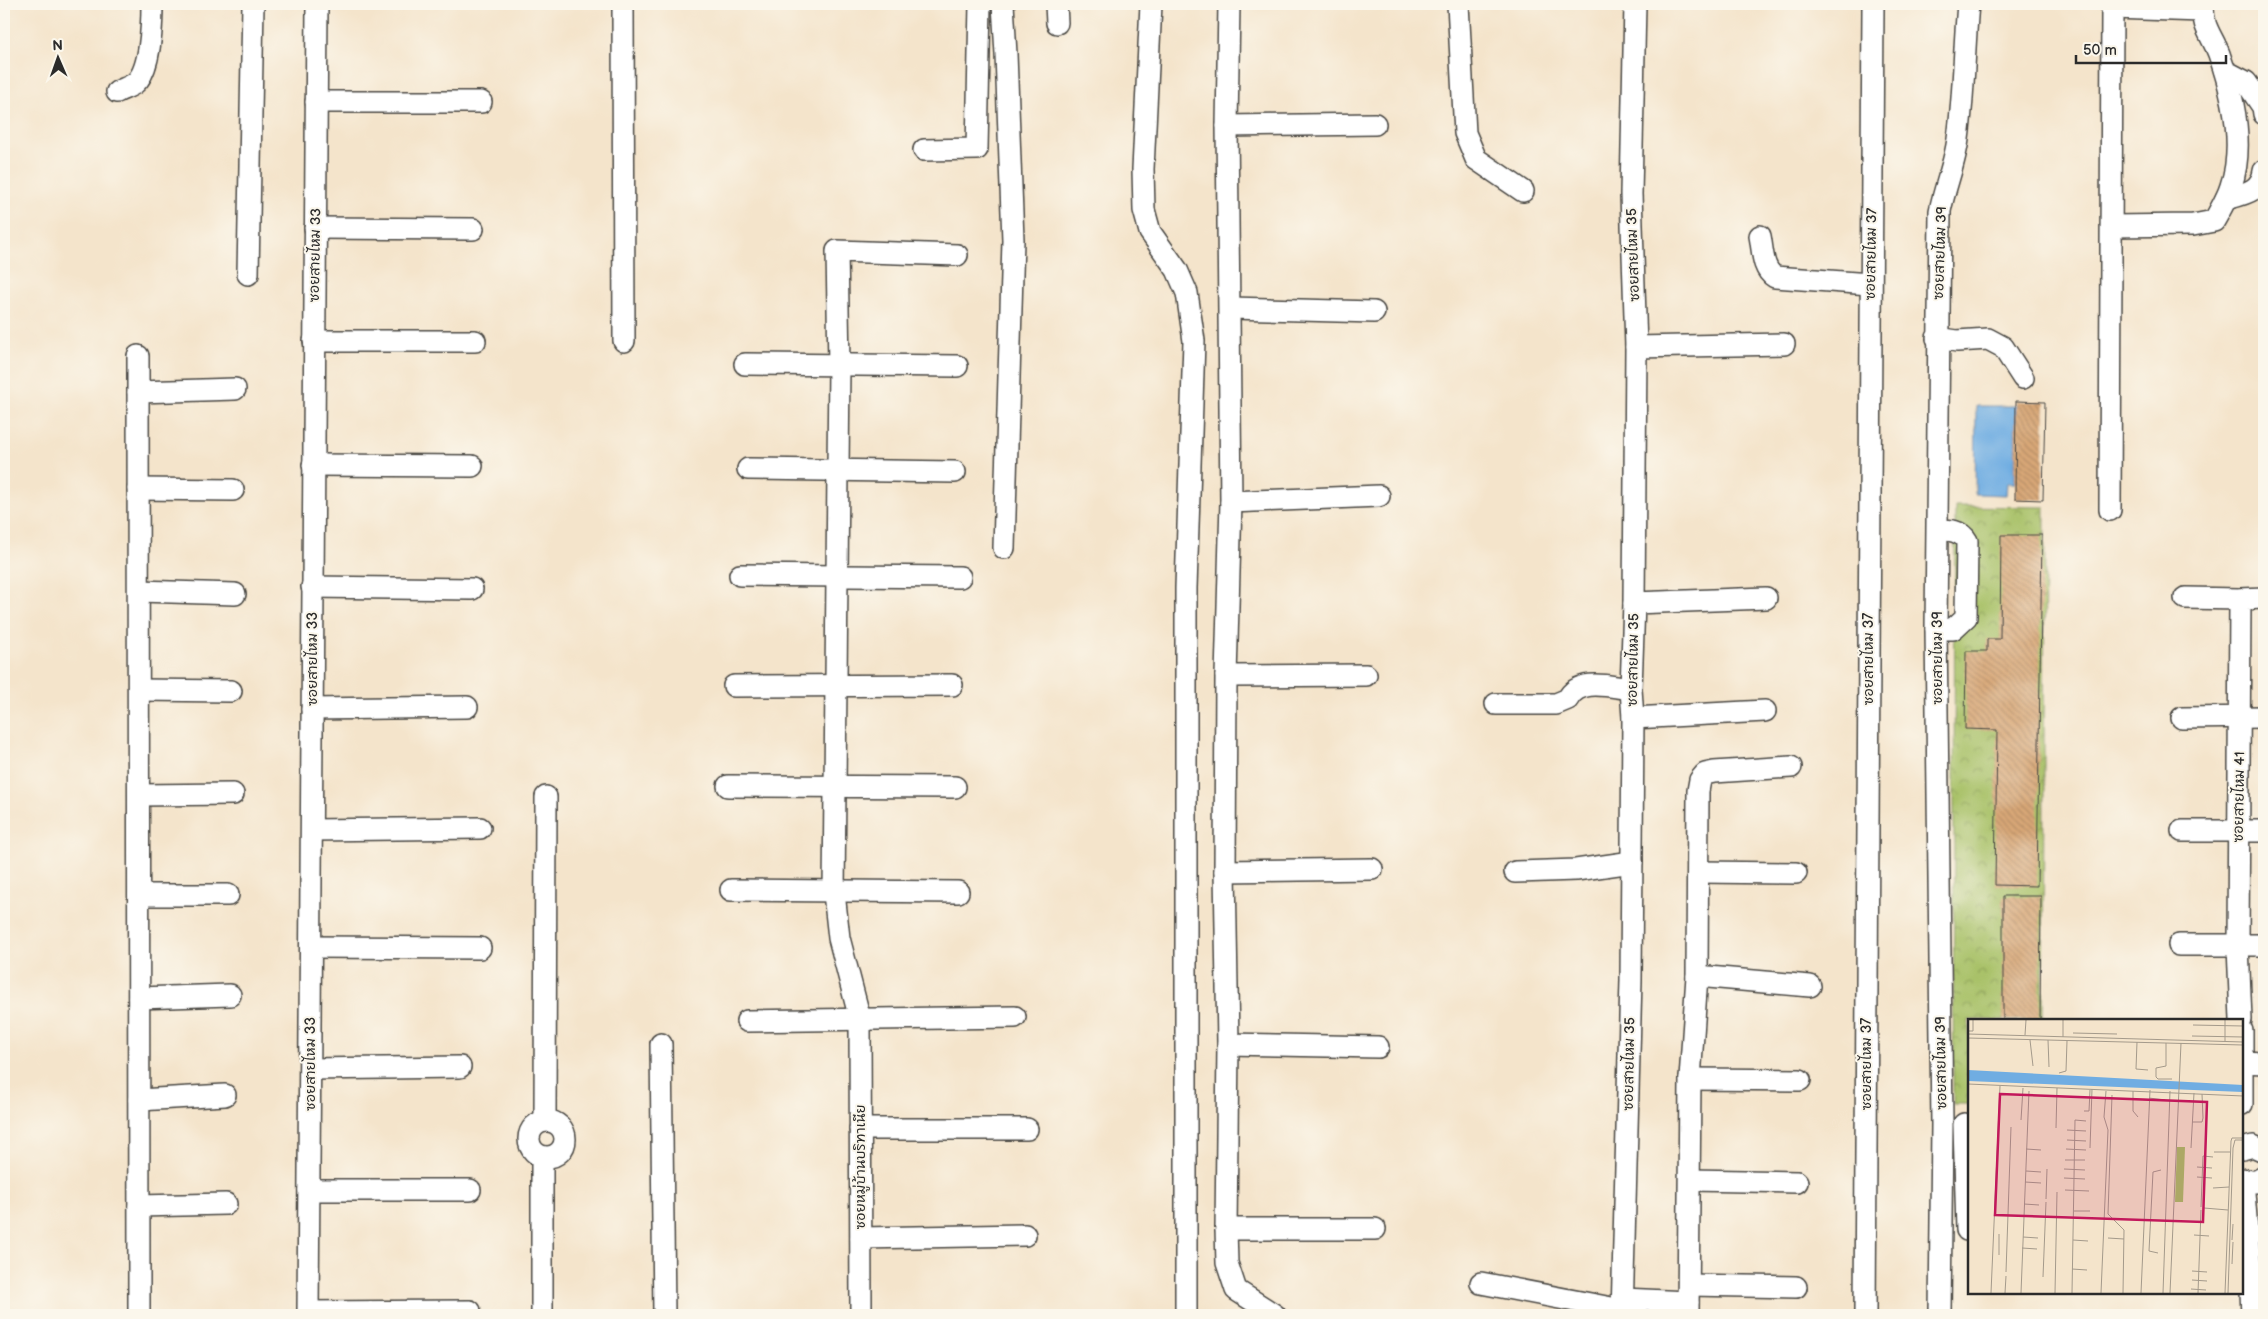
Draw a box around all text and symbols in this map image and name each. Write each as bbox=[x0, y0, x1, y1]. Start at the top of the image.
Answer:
north arrow bbox=[32, 32, 82, 82]
scale bar bbox=[2076, 32, 2226, 64]
text: N bbox=[52, 37, 63, 54]
text: 50 m bbox=[2083, 41, 2117, 60]
street label: ซอยสายไหม 39 bbox=[1929, 206, 1950, 300]
street label: ซอยสายไหม 33 bbox=[305, 208, 324, 302]
street label: ซอยสายไหม 35 bbox=[1622, 208, 1643, 302]
street label: ซอยสายไหม 37 bbox=[1861, 208, 1880, 300]
street label: ซอยสายไหม 39 bbox=[1928, 611, 1946, 705]
street label: ซอยสายไหม 33 bbox=[303, 612, 321, 706]
street label: ซอยสายไหม 35 bbox=[1623, 613, 1642, 707]
street label: ซอยสายไหม 37 bbox=[1859, 613, 1877, 705]
street label: ซอยสายไหม 41 bbox=[2229, 751, 2248, 843]
street label: ซอยสายไหม 39 bbox=[1931, 1016, 1950, 1110]
street label: ซอยสายไหม 33 bbox=[301, 1017, 319, 1111]
street label: ซอยสายไหม 35 bbox=[1619, 1017, 1638, 1111]
street label: ซอยสายไหม 37 bbox=[1857, 1018, 1875, 1110]
inset map bbox=[1968, 1019, 2243, 1294]
street label: ซอยหมู่บ้านบริทาเนีย bbox=[852, 1104, 870, 1230]

